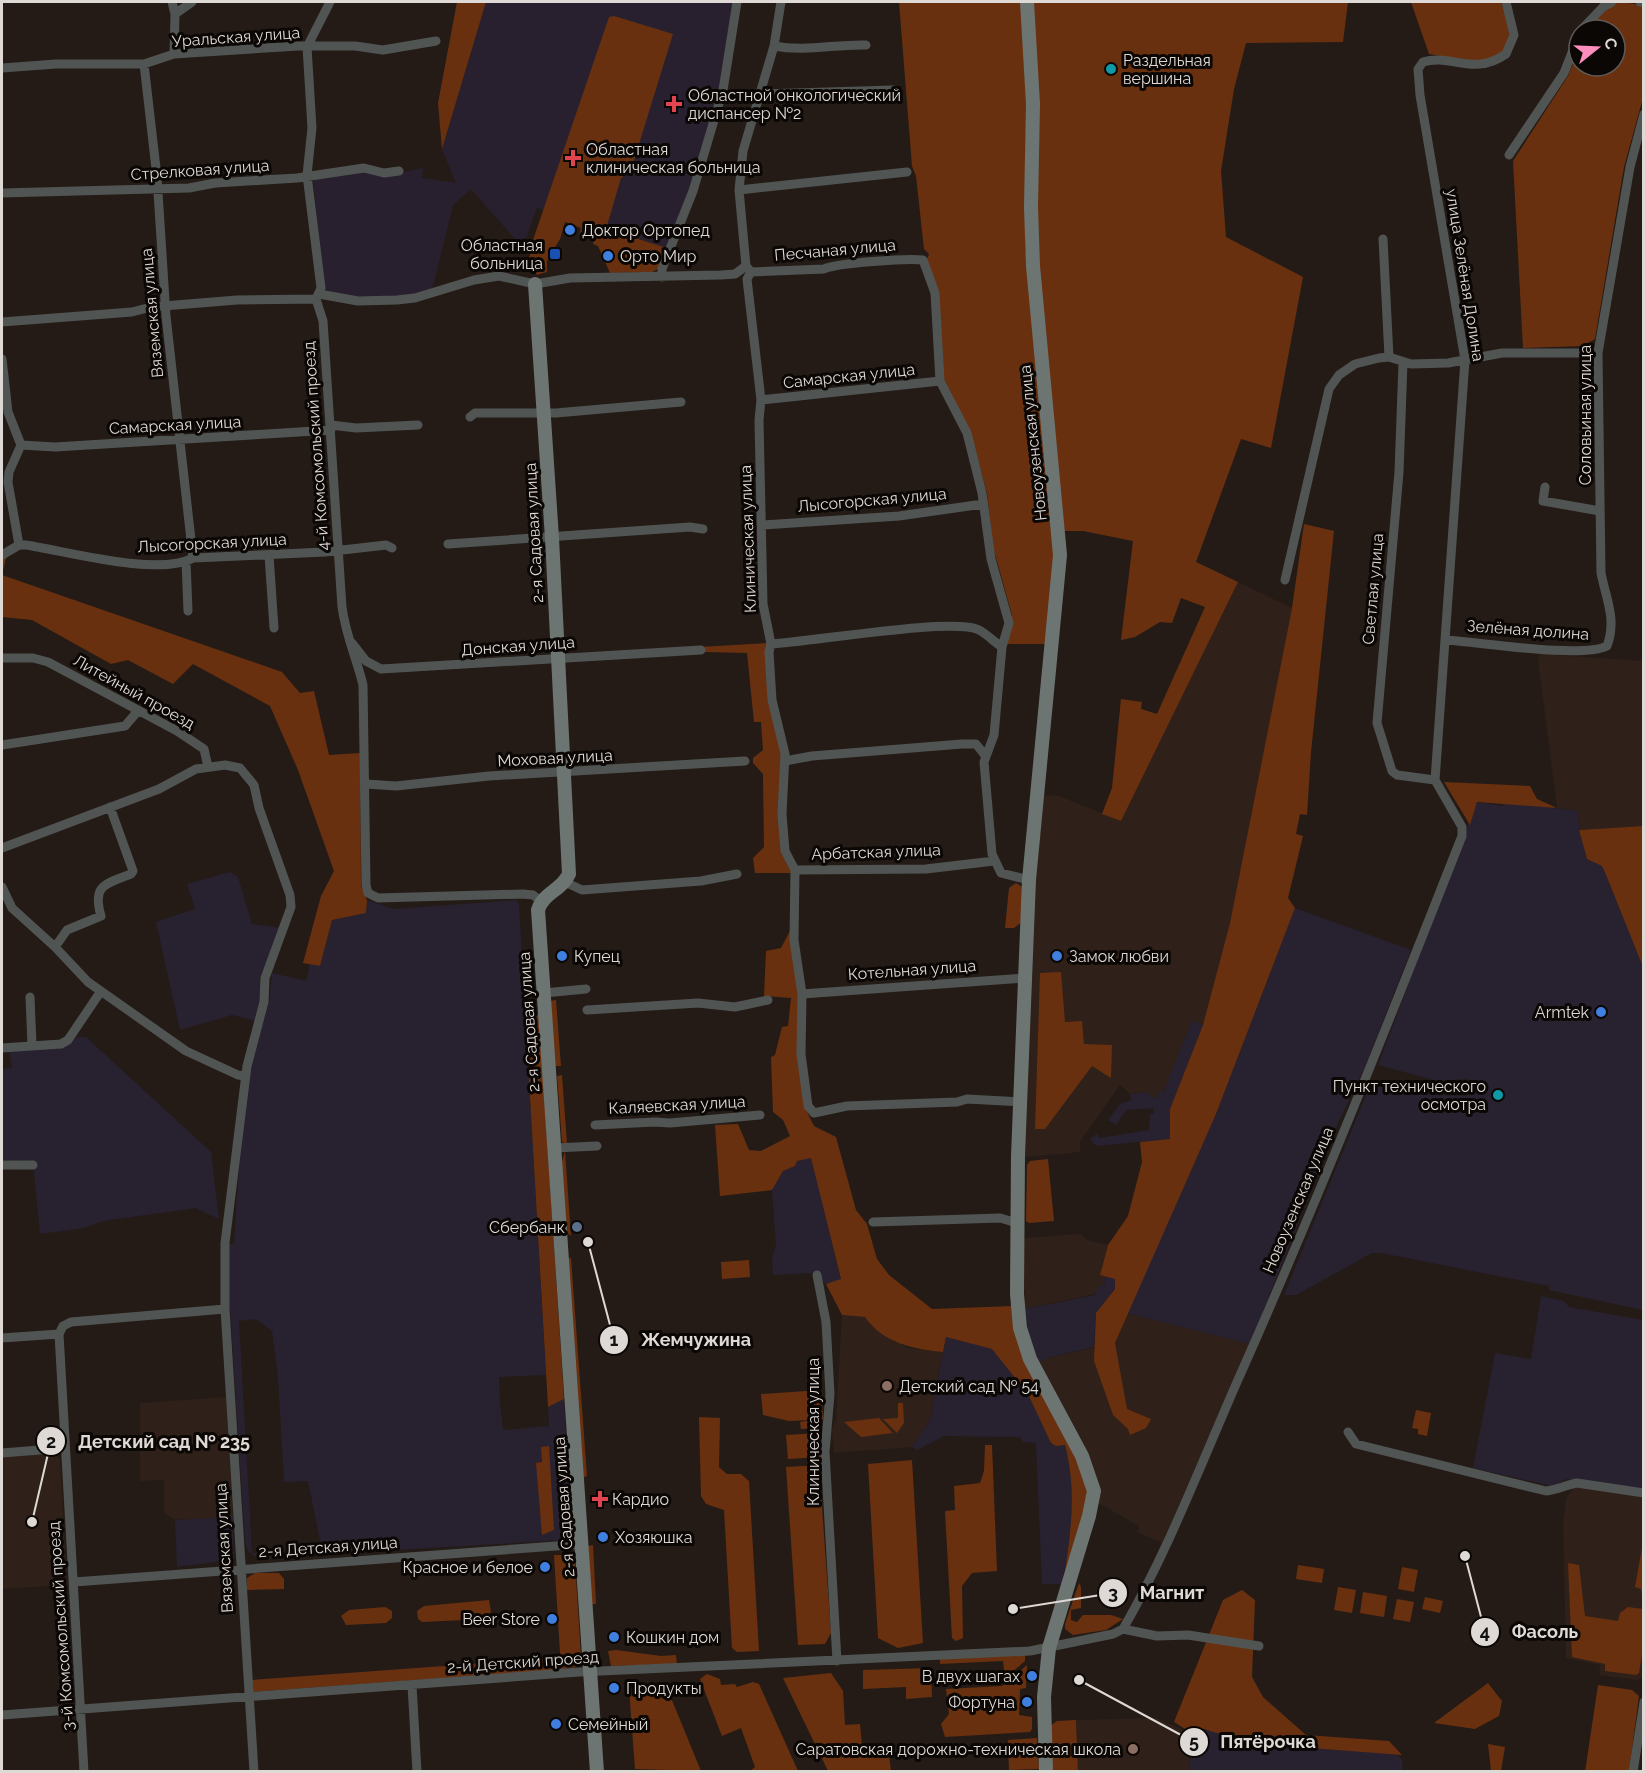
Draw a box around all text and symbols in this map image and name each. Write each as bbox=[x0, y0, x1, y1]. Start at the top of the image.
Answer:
north arrow bbox=[1567, 18, 1627, 78]
street label: Уральская улица bbox=[171, 23, 301, 51]
text: С bbox=[1600, 35, 1622, 52]
place label: Раздельная вершина bbox=[1123, 51, 1211, 88]
marker: Раздельная вершина bbox=[1104, 62, 1118, 76]
place label: Областной онкологический диспансер №2 bbox=[688, 86, 901, 123]
marker: Областной онкологический диспансер №2 bbox=[665, 95, 683, 113]
place label: Областная клиническая больница bbox=[586, 140, 761, 177]
marker: Областная клиническая больница bbox=[564, 149, 582, 167]
street label: Стрелковая улица bbox=[130, 156, 270, 184]
street label: улица Зелёная Долина bbox=[1442, 187, 1488, 363]
place label: Доктор Ортопед bbox=[582, 221, 710, 240]
marker: Доктор Ортопед bbox=[563, 223, 577, 237]
street label: Песчаная улица bbox=[773, 235, 897, 265]
place label: Областная больница bbox=[461, 236, 543, 273]
marker: Областная больница bbox=[548, 247, 562, 261]
place label: Орто Мир bbox=[620, 247, 697, 266]
street label: Вяземская улица bbox=[137, 248, 167, 378]
marker: Орто Мир bbox=[601, 249, 615, 263]
street label: 4-й Комсомольский проезд bbox=[299, 341, 333, 551]
street label: Соловьиная улица bbox=[1576, 345, 1595, 485]
street label: Самарская улица bbox=[782, 360, 916, 392]
street label: Новоузенская улица bbox=[1015, 364, 1051, 522]
street label: Самарская улица bbox=[108, 412, 242, 438]
street label: 2-я Садовая улица bbox=[521, 462, 547, 604]
street label: Клиническая улица bbox=[736, 465, 760, 613]
street label: Лысогорская улица bbox=[797, 484, 947, 516]
street label: Лысогорская улица bbox=[137, 530, 287, 556]
street label: Светлая улица bbox=[1359, 533, 1387, 645]
street label: Зелёная долина bbox=[1466, 616, 1590, 644]
street label: Донская улица bbox=[461, 633, 575, 659]
street label: Литейный проезд bbox=[70, 651, 198, 733]
street label: Моховая улица bbox=[497, 745, 613, 771]
street label: Арбатская улица bbox=[811, 840, 941, 864]
place label: Купец bbox=[574, 947, 620, 966]
place label: Замок любви bbox=[1069, 947, 1169, 966]
marker: Купец bbox=[555, 949, 569, 963]
marker: Замок любви bbox=[1050, 949, 1064, 963]
street label: 2-я Садовая улица bbox=[515, 951, 543, 1093]
street label: Котельная улица bbox=[847, 956, 977, 984]
place label: Armtek bbox=[1535, 1003, 1590, 1022]
marker: Armtek bbox=[1594, 1005, 1608, 1019]
place label: Пункт технического осмотра bbox=[1333, 1077, 1486, 1114]
marker: Пункт технического осмотра bbox=[1491, 1088, 1505, 1102]
street label: Каляевская улица bbox=[608, 1092, 746, 1118]
street label: Новоузенская улица bbox=[1259, 1124, 1337, 1276]
place label: Сбербанк bbox=[489, 1218, 565, 1237]
marker: Сбербанк bbox=[570, 1220, 584, 1234]
callout: Жемчужина bbox=[599, 1322, 763, 1358]
text: 1 bbox=[610, 1329, 619, 1350]
text: Жемчужина bbox=[641, 1329, 751, 1350]
street label: Клиническая улица bbox=[804, 1358, 823, 1506]
place label: Детский сад № 54 bbox=[899, 1377, 1039, 1396]
marker: Детский сад № 54 bbox=[880, 1379, 894, 1393]
callout: Детский сад № 235 bbox=[36, 1423, 262, 1459]
text: 2 bbox=[46, 1431, 56, 1452]
text: Детский сад № 235 bbox=[78, 1431, 250, 1452]
street label: 2-я Садовая улица bbox=[550, 1436, 578, 1578]
street label: Вяземская улица bbox=[211, 1483, 237, 1613]
place label: Кардио bbox=[612, 1490, 669, 1509]
marker: Кардио bbox=[593, 1492, 607, 1506]
street label: 3-й Комсомольский проезд bbox=[44, 1521, 78, 1731]
place label: Хозяюшка bbox=[615, 1528, 693, 1547]
marker: Хозяюшка bbox=[596, 1530, 610, 1544]
street label: 2-я Детская улица bbox=[258, 1533, 398, 1561]
place label: Красное и белое bbox=[402, 1558, 533, 1577]
marker: Красное и белое bbox=[538, 1560, 552, 1574]
callout: Магнит bbox=[1098, 1575, 1216, 1611]
text: 3 bbox=[1108, 1582, 1118, 1603]
text: Магнит bbox=[1140, 1582, 1204, 1603]
place label: Beer Store bbox=[462, 1610, 540, 1629]
marker: Beer Store bbox=[545, 1612, 559, 1626]
callout: Фасоль bbox=[1470, 1614, 1590, 1650]
text: 4 bbox=[1480, 1621, 1490, 1642]
text: Фасоль bbox=[1512, 1621, 1579, 1642]
place label: Кошкин дом bbox=[626, 1628, 719, 1647]
marker: Кошкин дом bbox=[607, 1630, 621, 1644]
street label: 2-й Детский проезд bbox=[446, 1647, 600, 1677]
place label: В двух шагах bbox=[922, 1667, 1020, 1686]
marker: В двух шагах bbox=[1025, 1669, 1039, 1683]
place label: Продукты bbox=[626, 1679, 702, 1698]
marker: Продукты bbox=[607, 1681, 621, 1695]
place label: Фортуна bbox=[948, 1693, 1015, 1712]
marker: Фортуна bbox=[1020, 1695, 1034, 1709]
place label: Семейный bbox=[568, 1715, 648, 1734]
marker: Семейный bbox=[549, 1717, 563, 1731]
callout: Пятёрочка bbox=[1179, 1724, 1328, 1760]
text: 5 bbox=[1189, 1731, 1199, 1752]
text: Пятёрочка bbox=[1220, 1731, 1316, 1752]
place label: Саратовская дорожно-техническая школа bbox=[795, 1740, 1121, 1759]
marker: Саратовская дорожно-техническая школа bbox=[1126, 1742, 1140, 1756]

